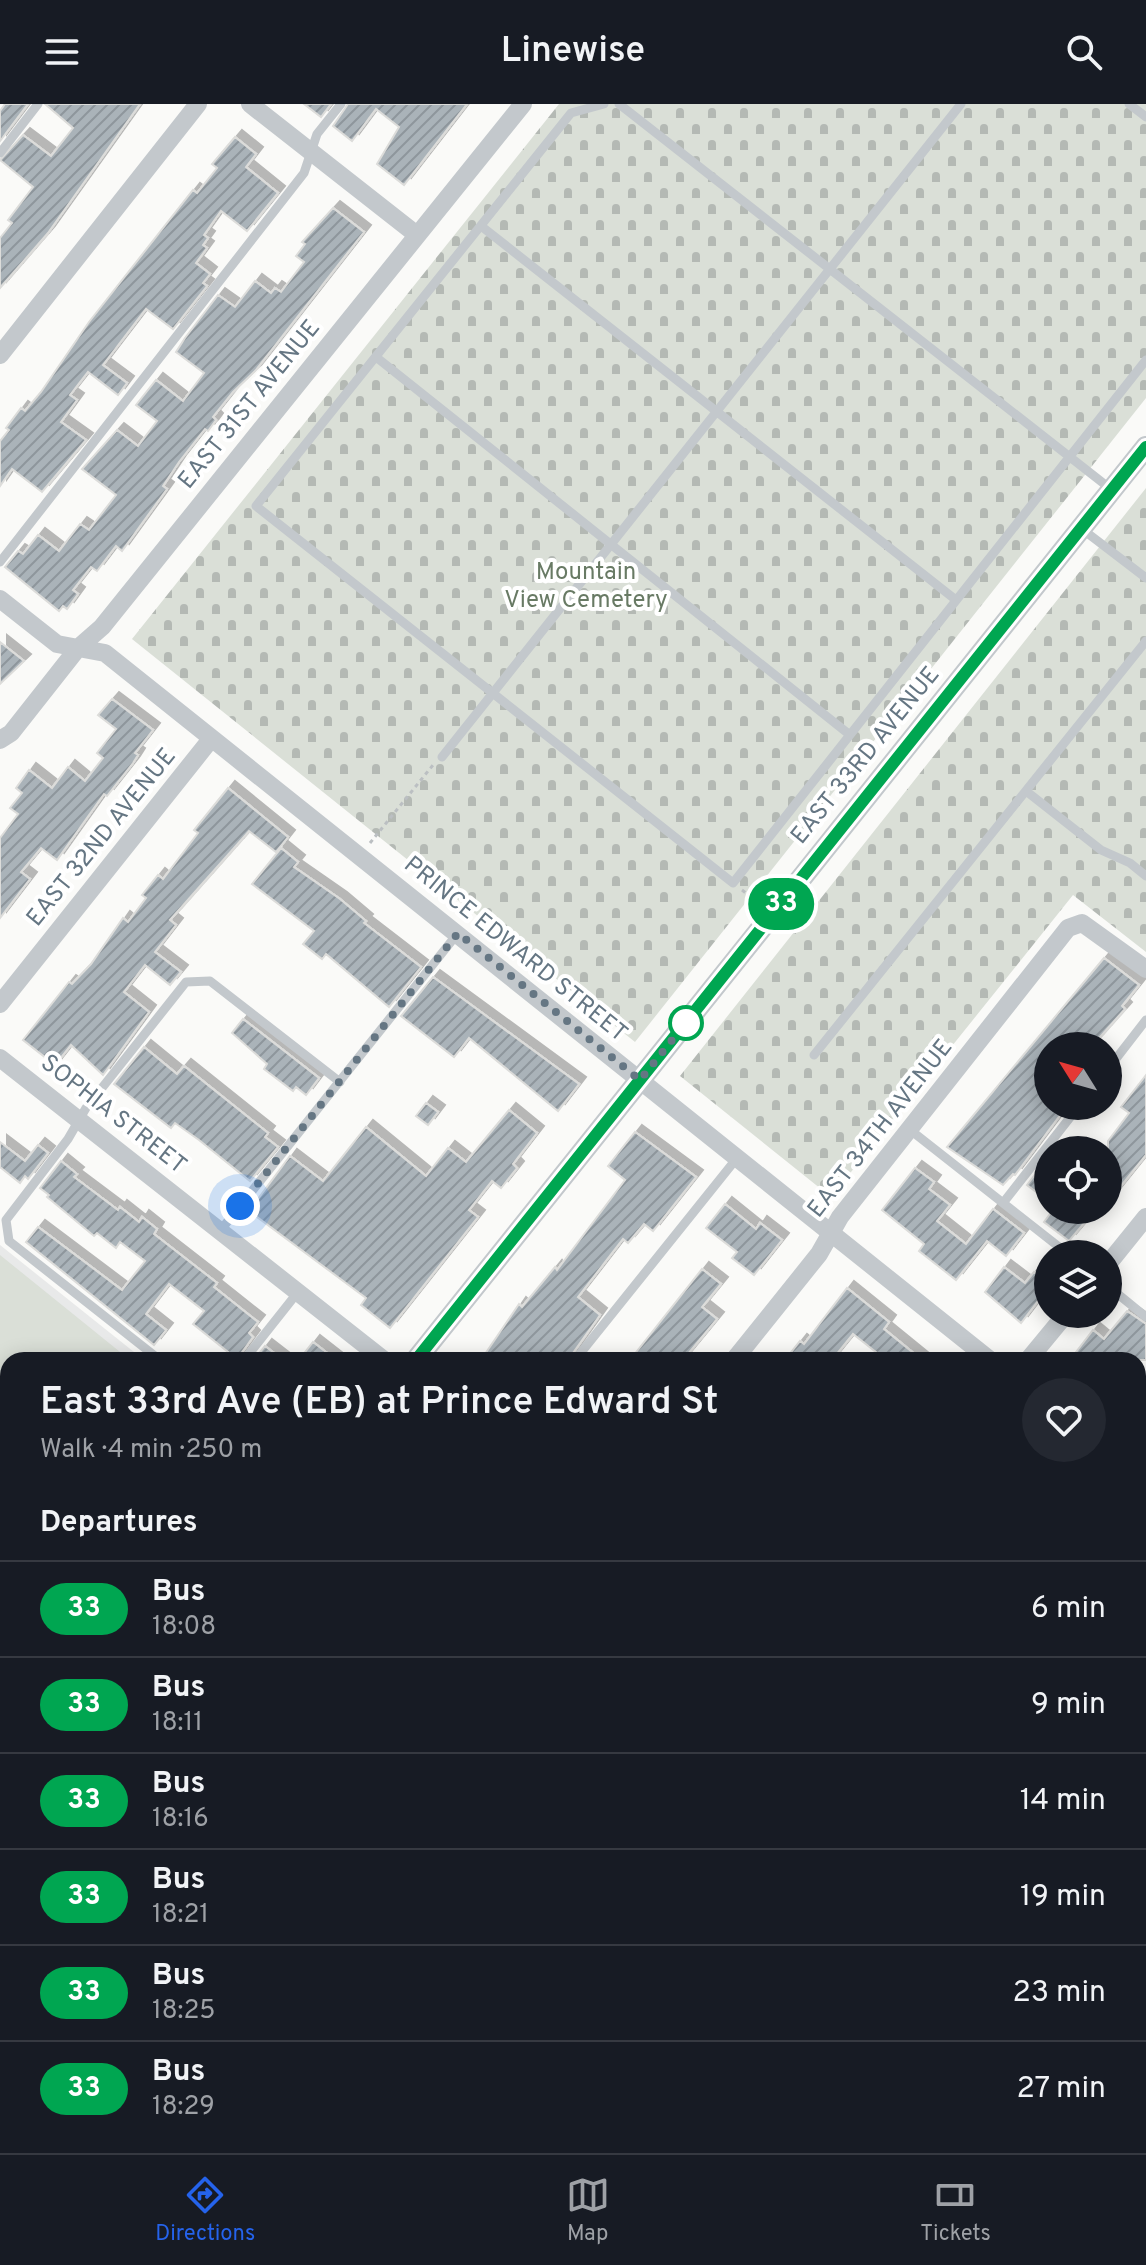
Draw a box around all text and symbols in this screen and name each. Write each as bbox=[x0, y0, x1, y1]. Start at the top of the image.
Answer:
text: Linewise bbox=[501, 29, 645, 75]
icon: menu bbox=[40, 30, 84, 74]
icon: search bbox=[1062, 30, 1106, 74]
street label: EAST 31ST AVENUE bbox=[172, 314, 328, 496]
park label: Mountain View Cemetery bbox=[504, 558, 668, 616]
street label: EAST 33RD AVENUE bbox=[785, 661, 947, 851]
street label: EAST 32ND AVENUE bbox=[21, 743, 183, 933]
street label: PRINCE EDWARD STREET bbox=[397, 850, 633, 1050]
line badge: 33 bbox=[745, 878, 817, 930]
text: 33 bbox=[764, 886, 798, 922]
unlabelled marker bbox=[669, 1006, 703, 1040]
north arrow bbox=[1034, 1032, 1122, 1120]
map controls bbox=[1034, 1032, 1122, 1328]
street label: EAST 34TH AVENUE bbox=[802, 1034, 960, 1224]
street label: SOPHIA STREET bbox=[34, 1049, 192, 1181]
button: locate bbox=[1034, 1136, 1122, 1224]
your location bbox=[220, 1186, 260, 1226]
button: layers bbox=[1034, 1240, 1122, 1328]
button: heart bbox=[1022, 1378, 1106, 1462]
text: East 33rd Ave (EB) at Prince Edward St bbox=[40, 1379, 718, 1428]
text: Walk · 4 min · 250 m bbox=[40, 1434, 262, 1467]
text: Departures bbox=[40, 1505, 198, 1542]
text: Bus bbox=[152, 1574, 205, 1611]
text: 33 bbox=[67, 1591, 101, 1627]
text: 6 min bbox=[1031, 1591, 1106, 1628]
text: 18:08 bbox=[152, 1611, 216, 1644]
text: Bus bbox=[152, 1670, 205, 1707]
text: 33 bbox=[67, 1687, 101, 1723]
text: 9 min bbox=[1031, 1687, 1106, 1724]
text: 18:11 bbox=[152, 1707, 203, 1740]
text: Bus bbox=[152, 1766, 205, 1803]
text: 33 bbox=[67, 1783, 101, 1819]
text: 14 min bbox=[1020, 1783, 1106, 1820]
text: 18:16 bbox=[152, 1803, 209, 1836]
text: Bus bbox=[152, 1862, 205, 1899]
text: 33 bbox=[67, 1879, 101, 1915]
text: 19 min bbox=[1020, 1879, 1106, 1916]
text: 18:21 bbox=[152, 1899, 209, 1932]
text: Bus bbox=[152, 1958, 205, 1995]
text: 33 bbox=[67, 1975, 101, 2011]
text: 23 min bbox=[1013, 1975, 1106, 2012]
text: 18:25 bbox=[152, 1995, 216, 2028]
text: Bus bbox=[152, 2054, 205, 2091]
text: 33 bbox=[67, 2071, 101, 2107]
text: 27 min bbox=[1017, 2071, 1106, 2108]
text: 18:29 bbox=[152, 2091, 215, 2124]
tab: Directions bbox=[155, 2173, 255, 2248]
tab: Map bbox=[566, 2173, 610, 2248]
tab: Tickets bbox=[920, 2173, 991, 2248]

